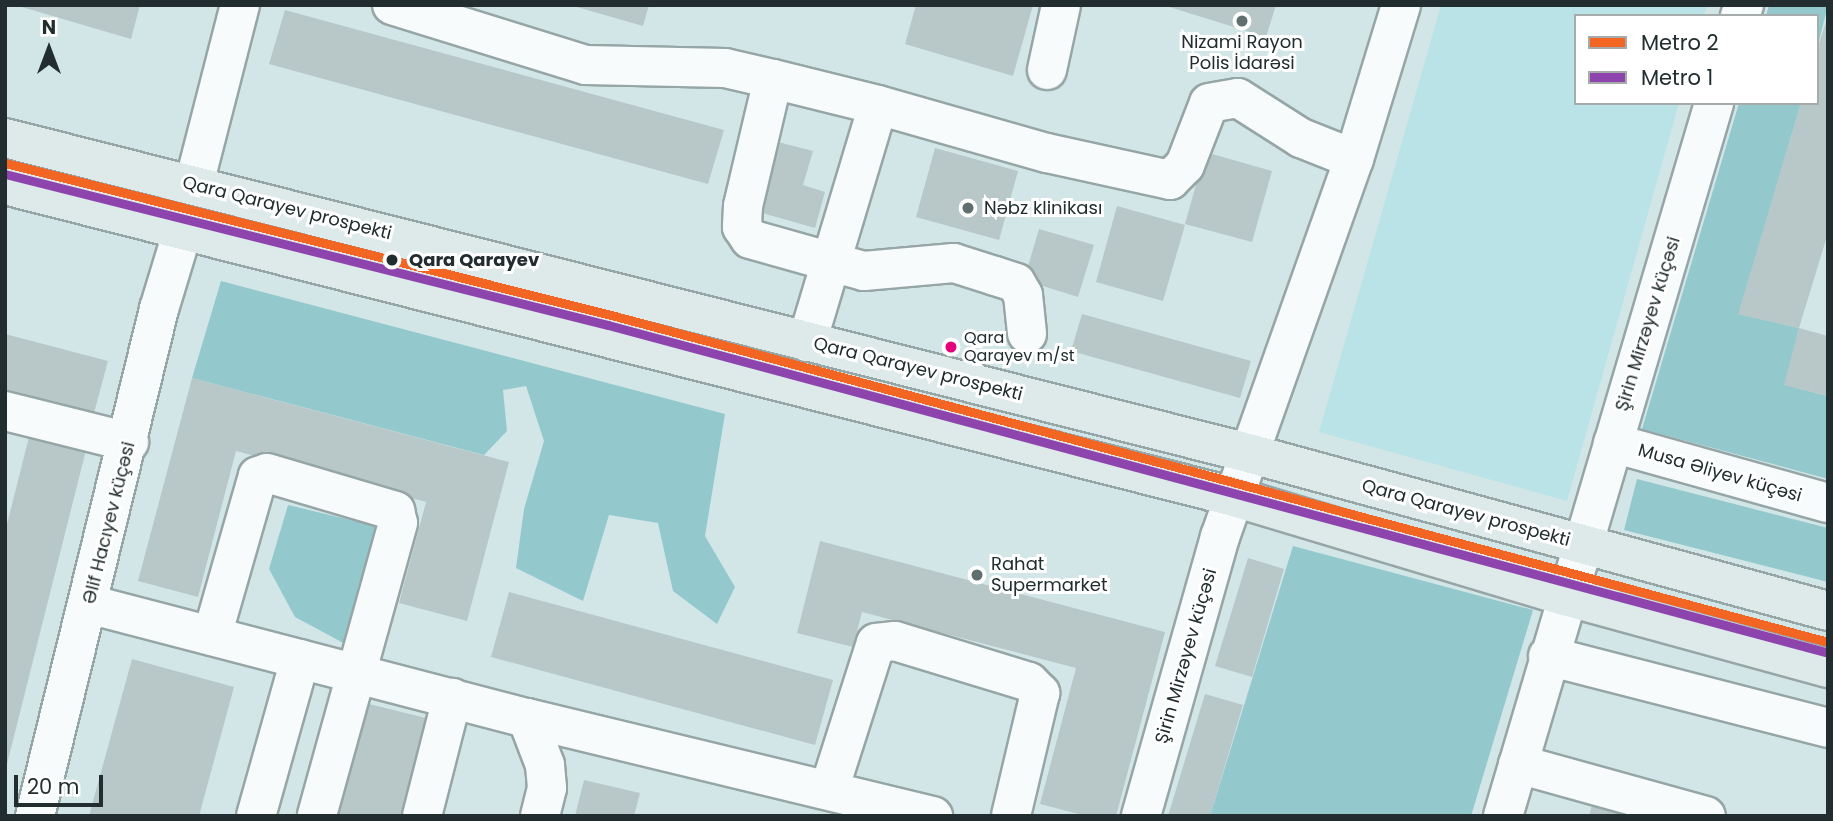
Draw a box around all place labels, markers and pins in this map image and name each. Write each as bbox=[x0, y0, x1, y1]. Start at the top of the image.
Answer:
marker: Nizami Rayon Polis İdarəsi bbox=[1234, 13, 1250, 29]
place label: Nizami Rayon Polis İdarəsi bbox=[1181, 32, 1303, 74]
place label: Nəbz klinikası bbox=[984, 197, 1102, 219]
marker: Nəbz klinikası bbox=[958, 198, 978, 218]
marker: Qara Qarayev bbox=[381, 249, 403, 271]
place label: Qara Qarayev bbox=[409, 249, 539, 271]
place label: Qara Qarayev m/st bbox=[964, 328, 1075, 366]
marker: Qara Qarayev m/st bbox=[944, 340, 958, 354]
place label: Rahat Supermarket bbox=[991, 554, 1108, 596]
marker: Rahat Supermarket bbox=[969, 567, 985, 583]

